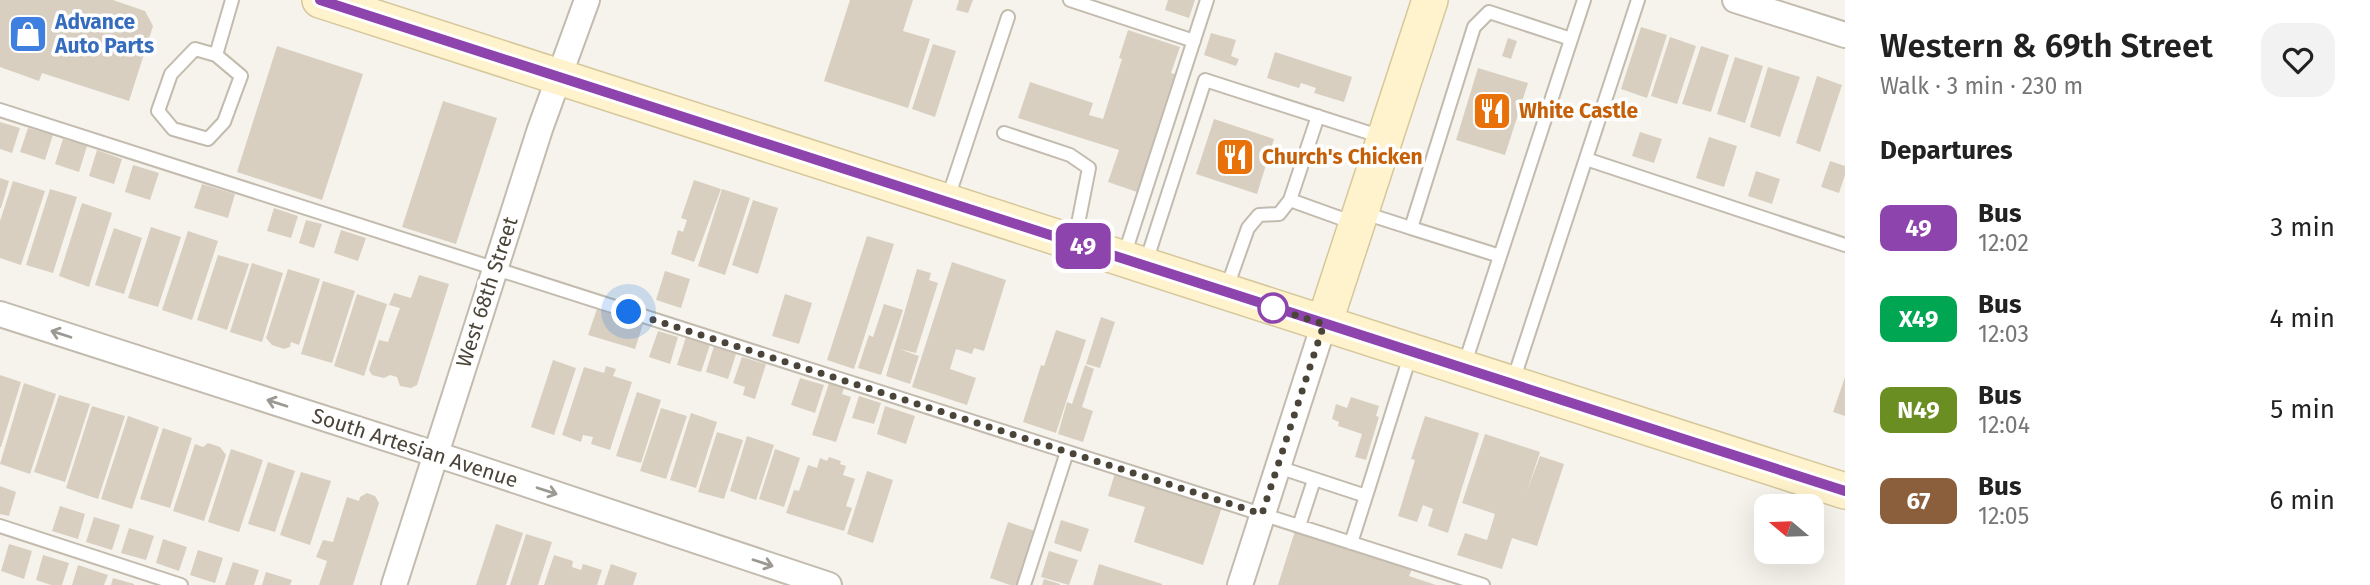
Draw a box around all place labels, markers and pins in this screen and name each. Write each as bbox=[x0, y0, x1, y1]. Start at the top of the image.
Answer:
place label: Advance Auto Parts bbox=[54, 9, 154, 59]
shop icon: Advance Auto Parts bbox=[7, 13, 49, 55]
restaurant icon: White Castle bbox=[1471, 90, 1513, 132]
place label: White Castle bbox=[1519, 98, 1638, 124]
restaurant icon: Church's Chicken bbox=[1214, 136, 1256, 178]
place label: Church's Chicken bbox=[1262, 144, 1423, 170]
unlabelled marker bbox=[1258, 293, 1288, 323]

